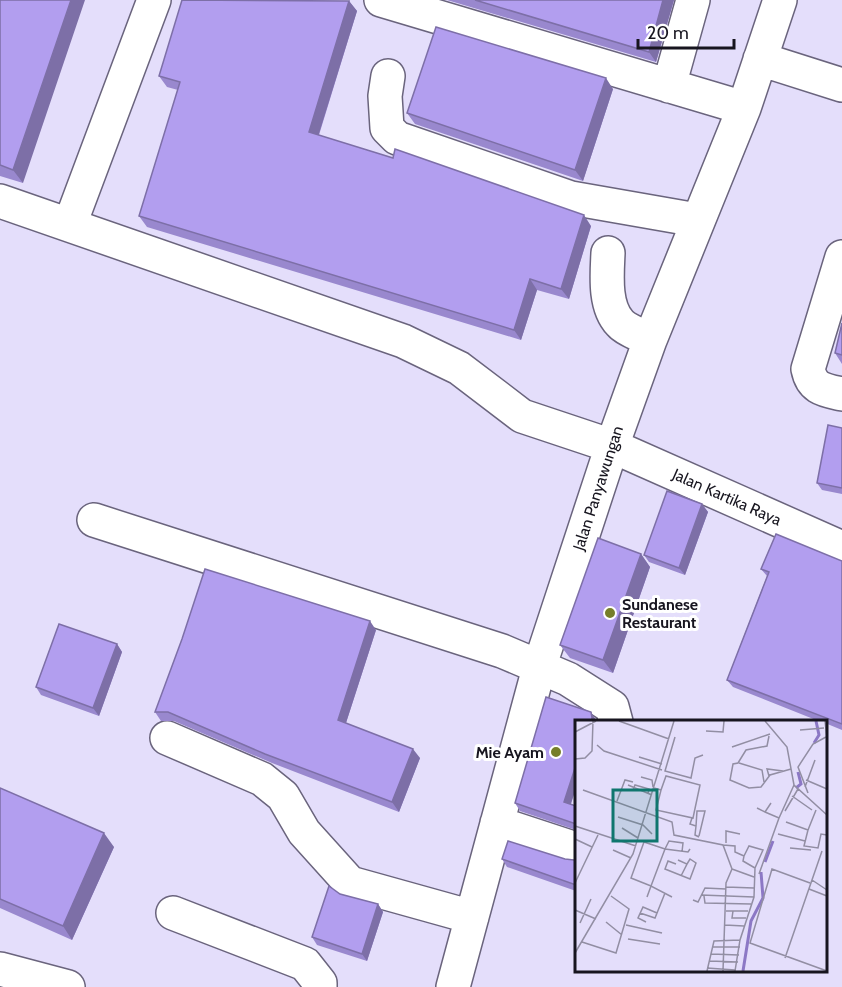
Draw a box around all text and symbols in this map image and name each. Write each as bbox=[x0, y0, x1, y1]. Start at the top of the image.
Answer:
scale bar bbox=[638, 12, 734, 50]
text: 20 m bbox=[647, 22, 689, 44]
street label: Jalan Panyawungan bbox=[569, 423, 627, 554]
street label: Jalan Kartika Raya bbox=[669, 464, 785, 530]
place label: Sundanese Restaurant bbox=[622, 595, 698, 632]
marker: Sundanese Restaurant bbox=[603, 606, 617, 620]
inset map bbox=[575, 720, 827, 972]
place label: Mie Ayam bbox=[475, 743, 544, 762]
marker: Mie Ayam bbox=[549, 745, 563, 759]

